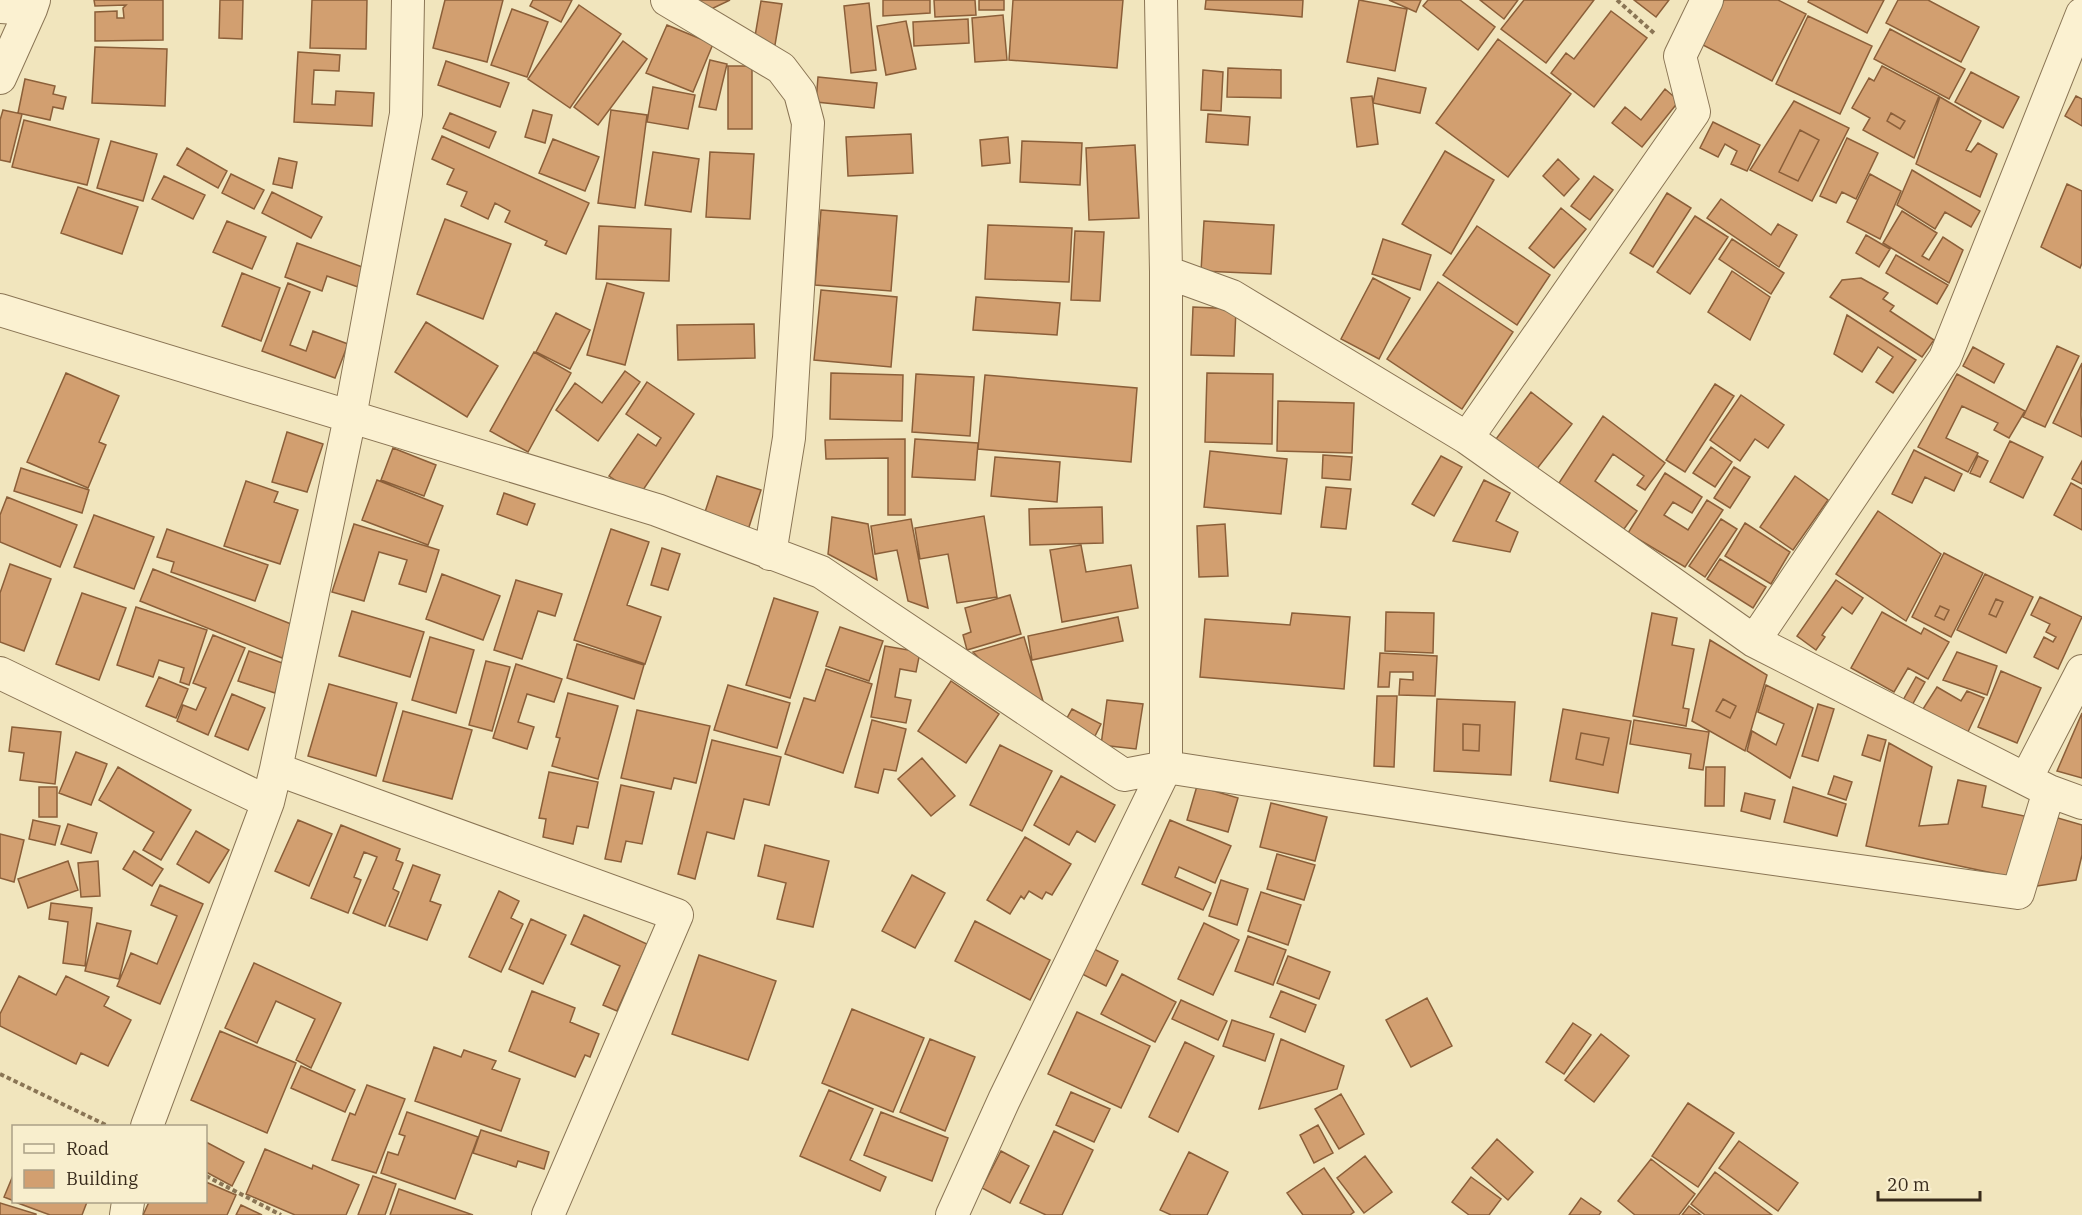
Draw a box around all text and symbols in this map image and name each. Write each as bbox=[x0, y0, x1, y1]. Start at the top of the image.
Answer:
legend bbox=[12, 1125, 207, 1203]
text: Road bbox=[66, 1137, 109, 1160]
scale bar bbox=[1878, 1164, 1980, 1202]
text: Building bbox=[66, 1167, 138, 1190]
text: 20 m bbox=[1887, 1173, 1930, 1196]

